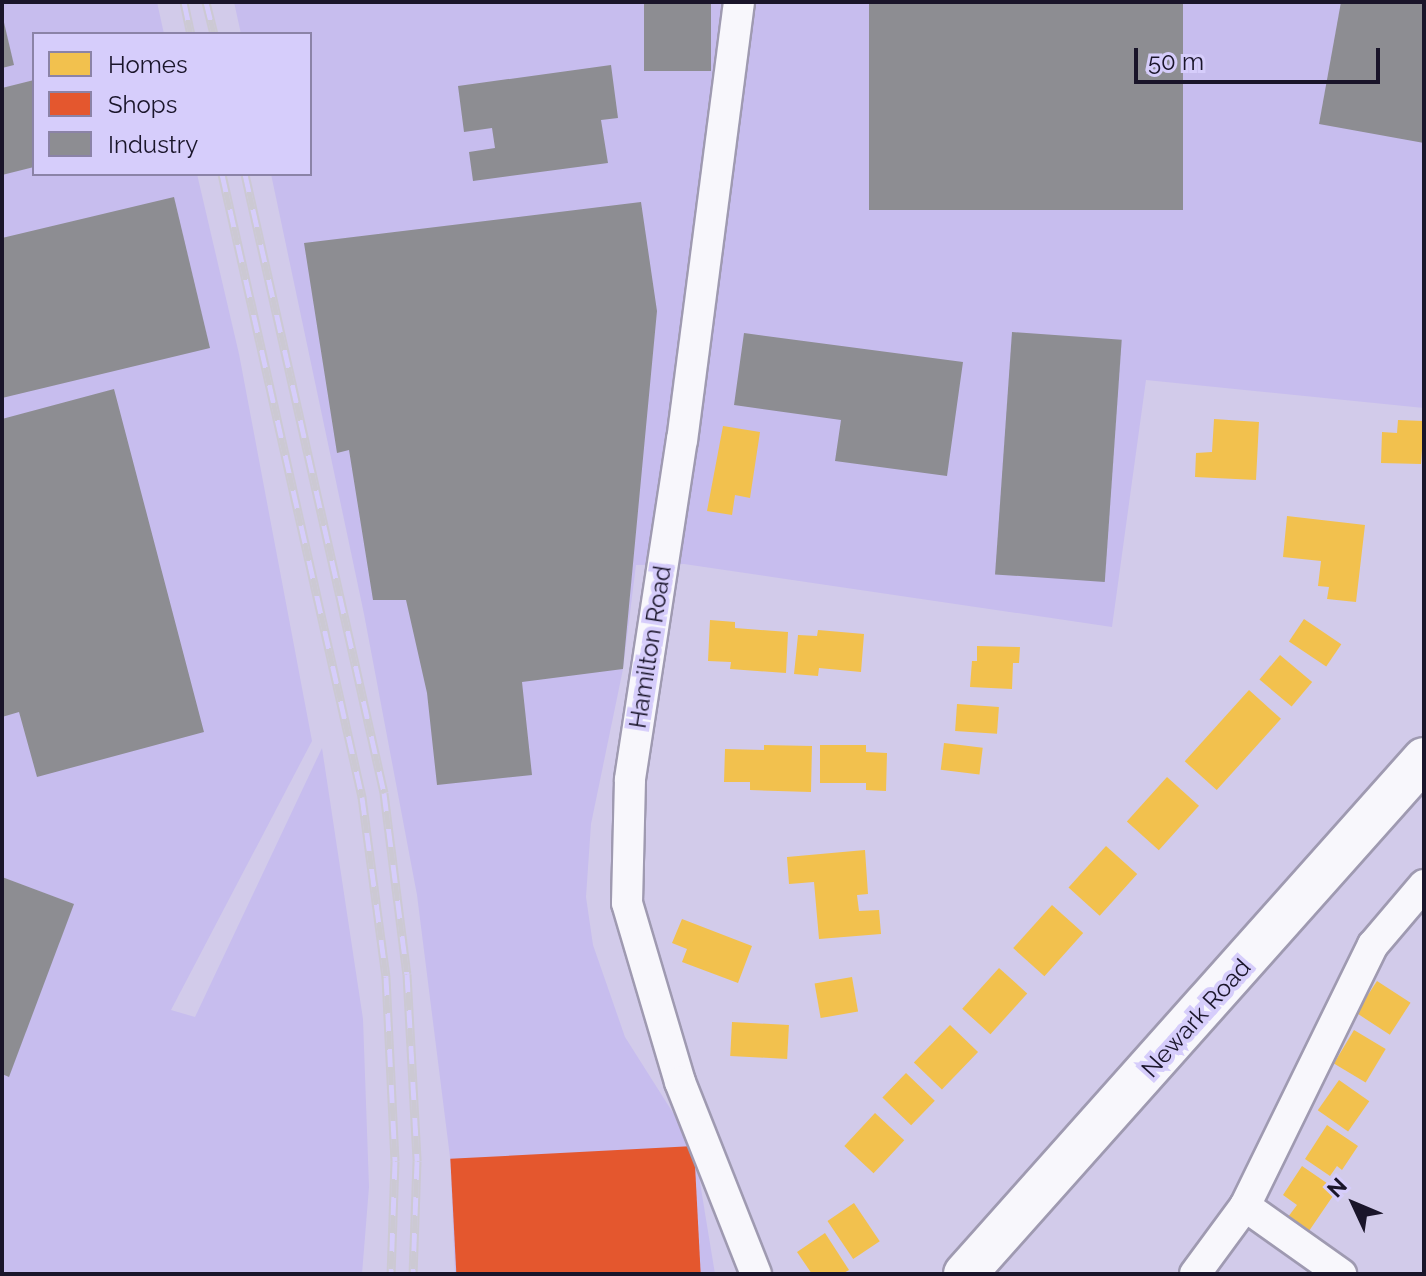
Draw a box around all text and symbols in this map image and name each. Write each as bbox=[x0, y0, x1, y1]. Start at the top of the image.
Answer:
legend bbox=[32, 32, 312, 176]
scale bar bbox=[1138, 32, 1384, 82]
text: 50 m bbox=[1148, 47, 1204, 76]
text: Homes bbox=[108, 50, 188, 79]
text: Shops bbox=[108, 90, 177, 119]
text: Industry bbox=[108, 130, 198, 159]
street label: Hamilton Road bbox=[623, 564, 677, 730]
street label: Newark Road bbox=[1135, 953, 1257, 1083]
north arrow bbox=[1314, 1164, 1394, 1244]
text: N bbox=[1322, 1172, 1352, 1202]

